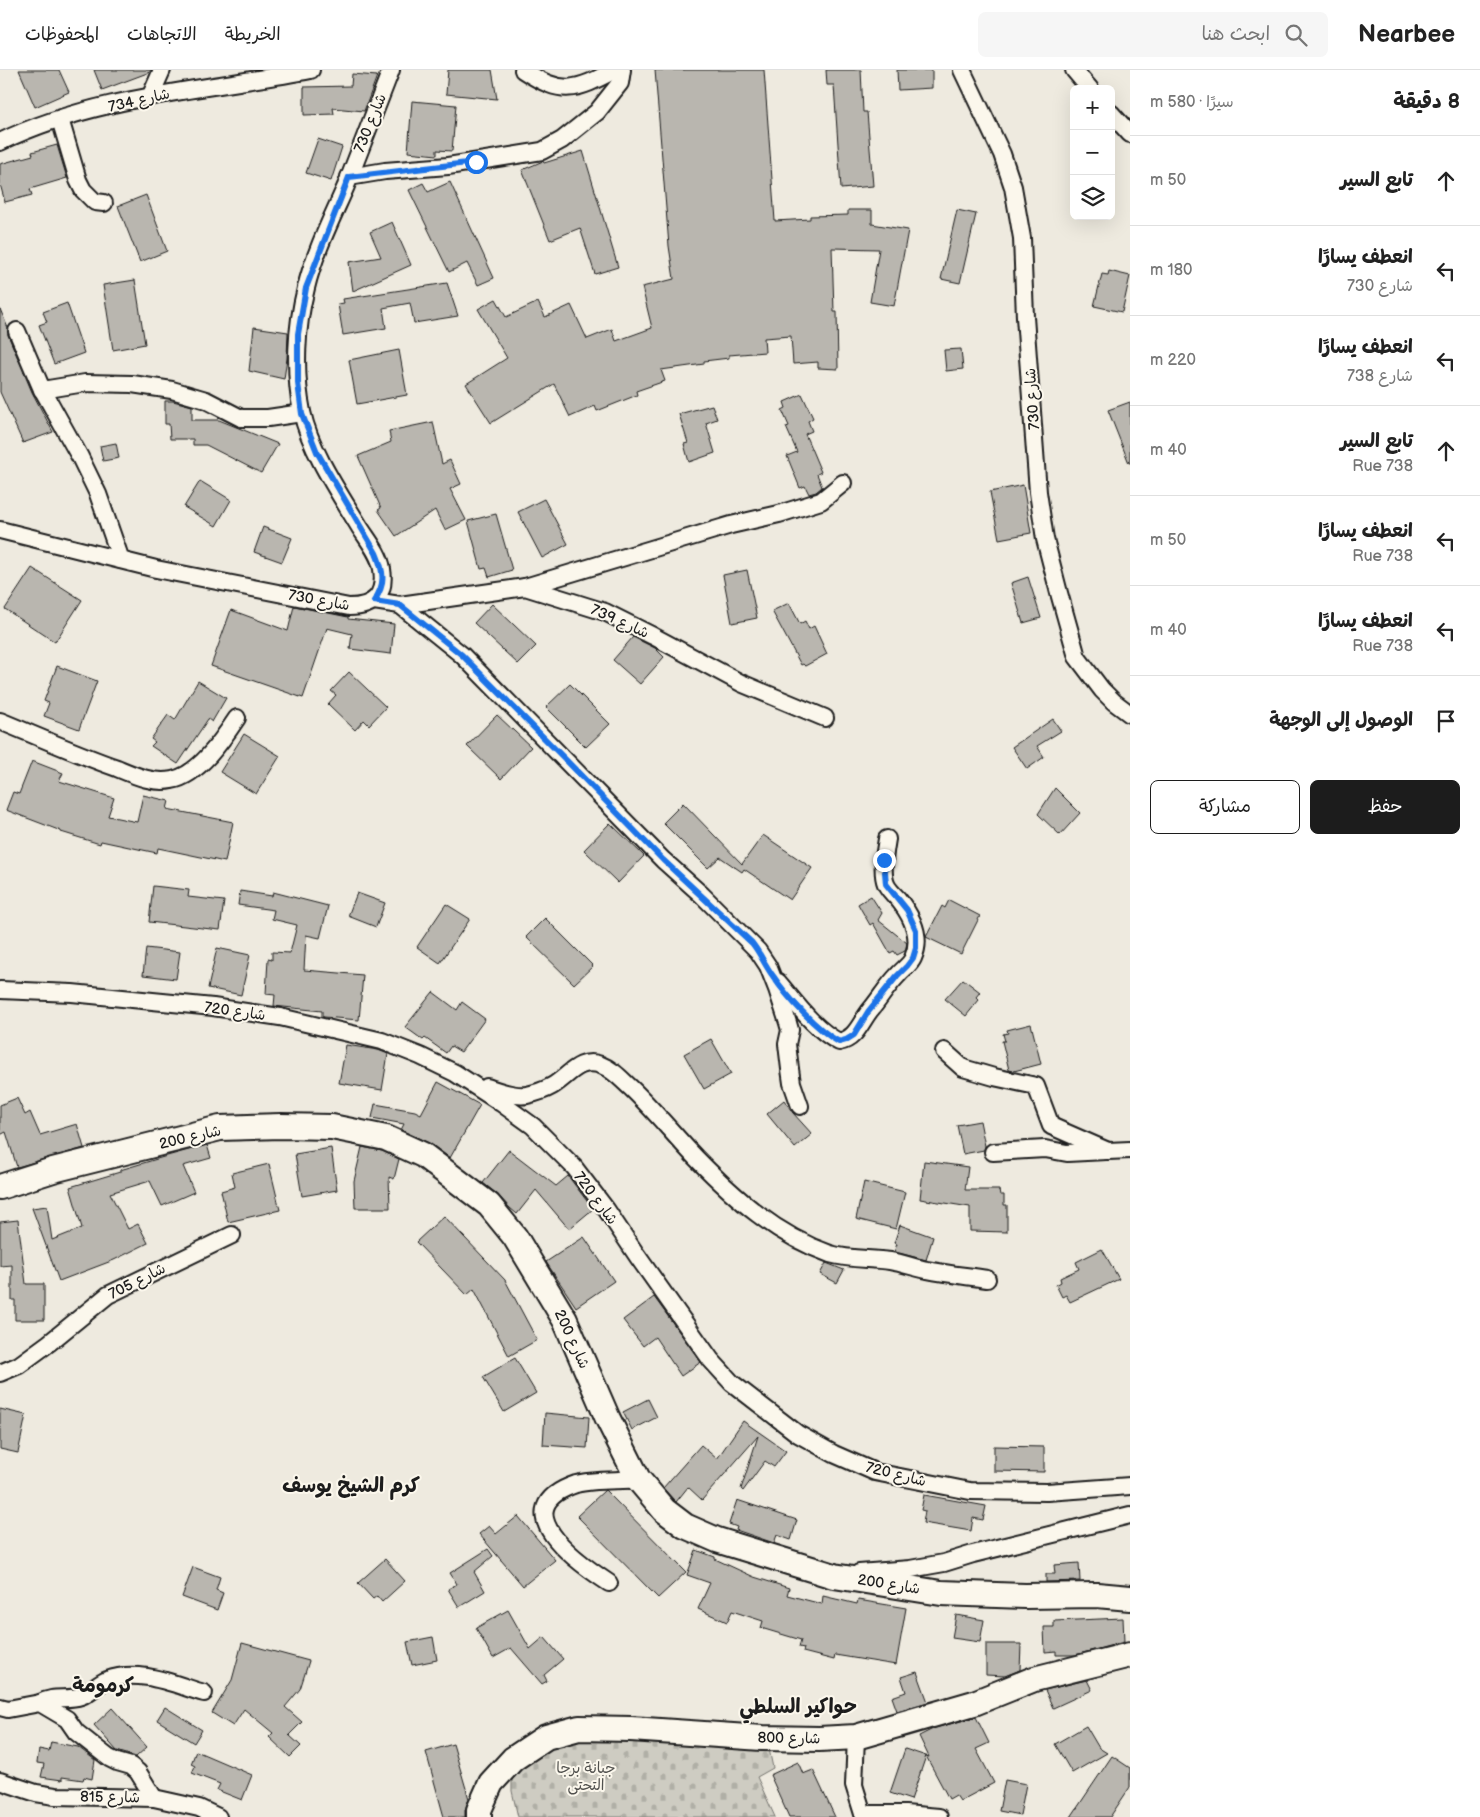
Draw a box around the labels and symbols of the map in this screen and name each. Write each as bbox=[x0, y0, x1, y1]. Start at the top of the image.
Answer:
street label: شارع 734 bbox=[107, 84, 172, 117]
street label: شارع 730 bbox=[350, 91, 391, 155]
route start bbox=[465, 151, 488, 174]
street label: شارع 730 bbox=[1021, 367, 1044, 431]
street label: شارع 730 bbox=[287, 586, 351, 615]
street label: شارع 739 bbox=[588, 600, 652, 643]
route end bbox=[873, 849, 896, 872]
street label: شارع 720 bbox=[203, 998, 267, 1025]
street label: شارع 200 bbox=[157, 1121, 223, 1154]
street label: شارع 720 bbox=[569, 1168, 622, 1229]
street label: شارع 705 bbox=[106, 1259, 169, 1304]
street label: شارع 200 bbox=[550, 1307, 593, 1372]
street label: شارع 720 bbox=[864, 1458, 928, 1491]
district label: كرم الشيخ يوسف bbox=[282, 1474, 420, 1500]
street label: شارع 200 bbox=[856, 1570, 922, 1599]
district label: كرمومة bbox=[72, 1674, 134, 1698]
district label: حواكير السلطي bbox=[740, 1695, 856, 1724]
street label: شارع 800 bbox=[757, 1728, 821, 1749]
park label: جبانة برجا التحتى bbox=[556, 1759, 616, 1795]
street label: شارع 815 bbox=[80, 1787, 140, 1808]

